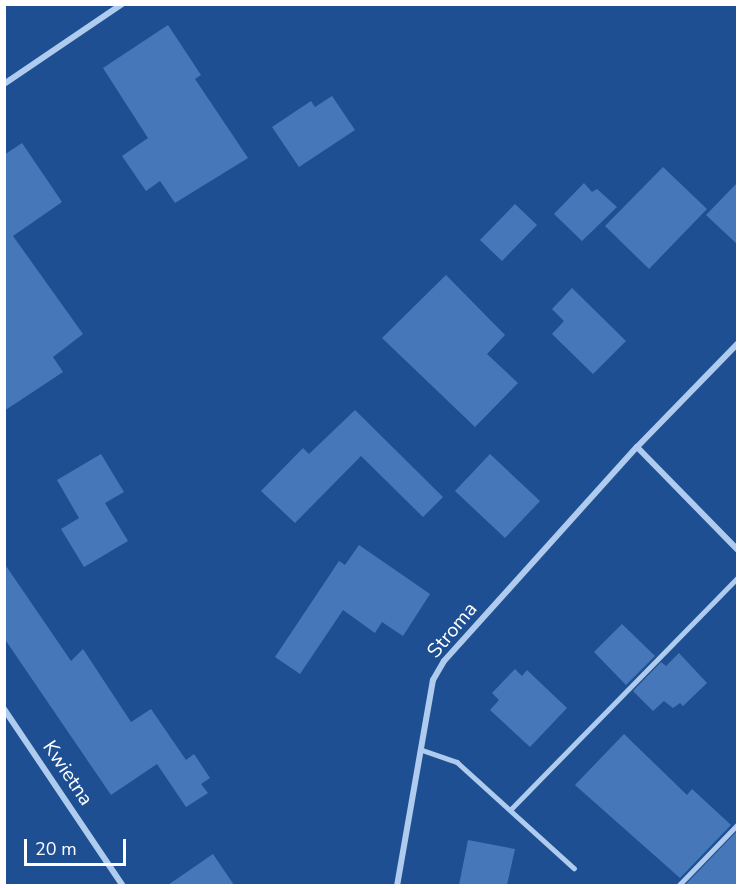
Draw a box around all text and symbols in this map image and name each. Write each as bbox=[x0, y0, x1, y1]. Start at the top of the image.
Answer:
street label: Stroma bbox=[422, 597, 482, 663]
street label: Kwietna bbox=[38, 736, 98, 810]
scale bar bbox=[27, 827, 129, 865]
text: 20 m bbox=[35, 837, 77, 861]

